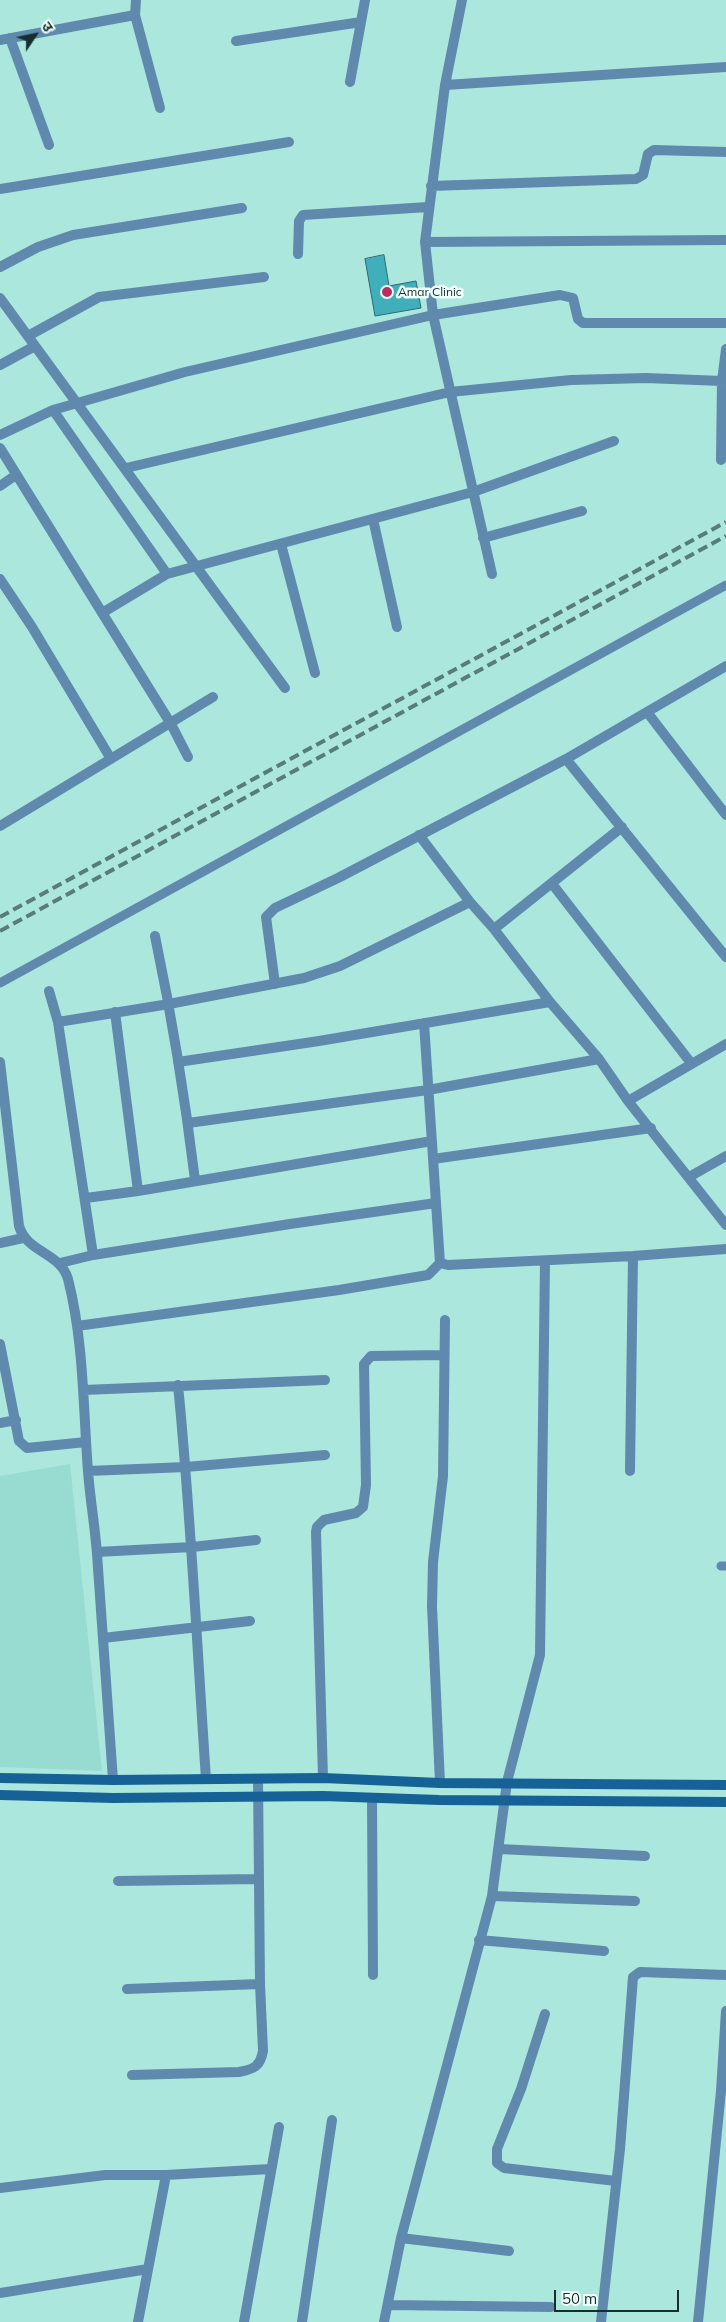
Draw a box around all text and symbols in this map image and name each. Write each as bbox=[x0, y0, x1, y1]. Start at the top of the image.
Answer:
north arrow bbox=[10, 10, 60, 60]
text: उ bbox=[38, 18, 57, 35]
marker: Amar Clinic bbox=[380, 285, 394, 299]
place label: Amar Clinic bbox=[398, 285, 462, 299]
scale bar bbox=[556, 2280, 681, 2312]
text: 50 m bbox=[562, 2289, 597, 2308]

